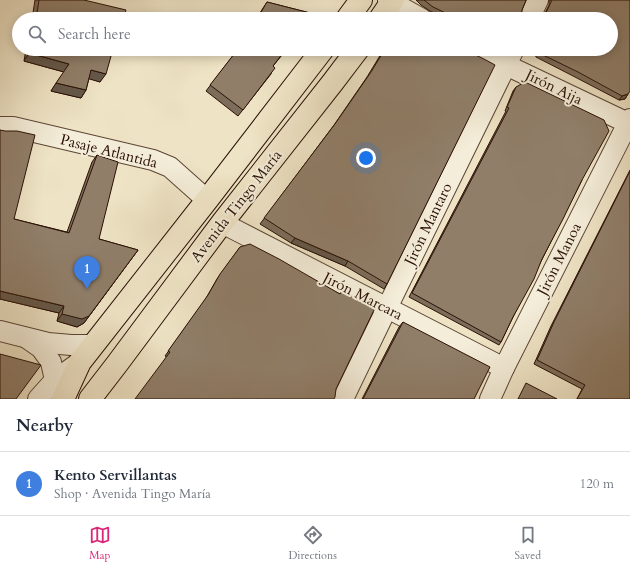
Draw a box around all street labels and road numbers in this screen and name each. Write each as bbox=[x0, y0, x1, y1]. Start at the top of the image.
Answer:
street label: Jirón Aija bbox=[520, 64, 586, 110]
street label: Pasaje Atlantida bbox=[58, 129, 160, 173]
street label: Avenida Tingo María bbox=[186, 145, 286, 266]
street label: Jirón Mantaro bbox=[399, 179, 457, 270]
street label: Jirón Manoa bbox=[531, 219, 586, 301]
street label: Jirón Marcara bbox=[318, 266, 407, 325]

